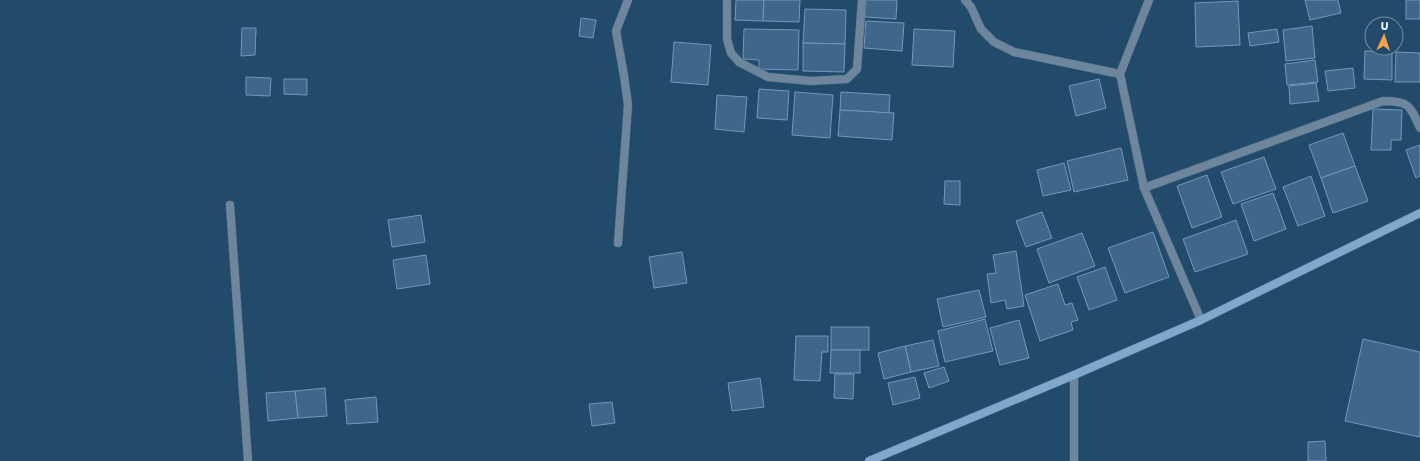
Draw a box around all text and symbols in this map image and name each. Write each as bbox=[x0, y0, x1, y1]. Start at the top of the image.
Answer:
north arrow bbox=[1364, 16, 1404, 56]
text: U bbox=[1380, 18, 1389, 34]

